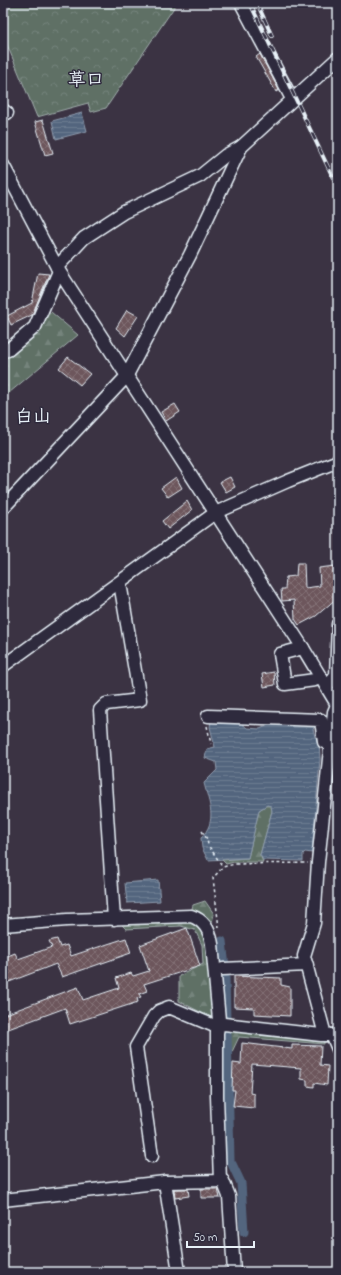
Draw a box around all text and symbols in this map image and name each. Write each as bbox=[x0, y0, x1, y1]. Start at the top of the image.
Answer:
district label: 草口 bbox=[68, 68, 104, 94]
district label: 白山 bbox=[15, 405, 51, 431]
scale bar bbox=[187, 1223, 254, 1249]
text: 50 m bbox=[193, 1229, 217, 1247]

